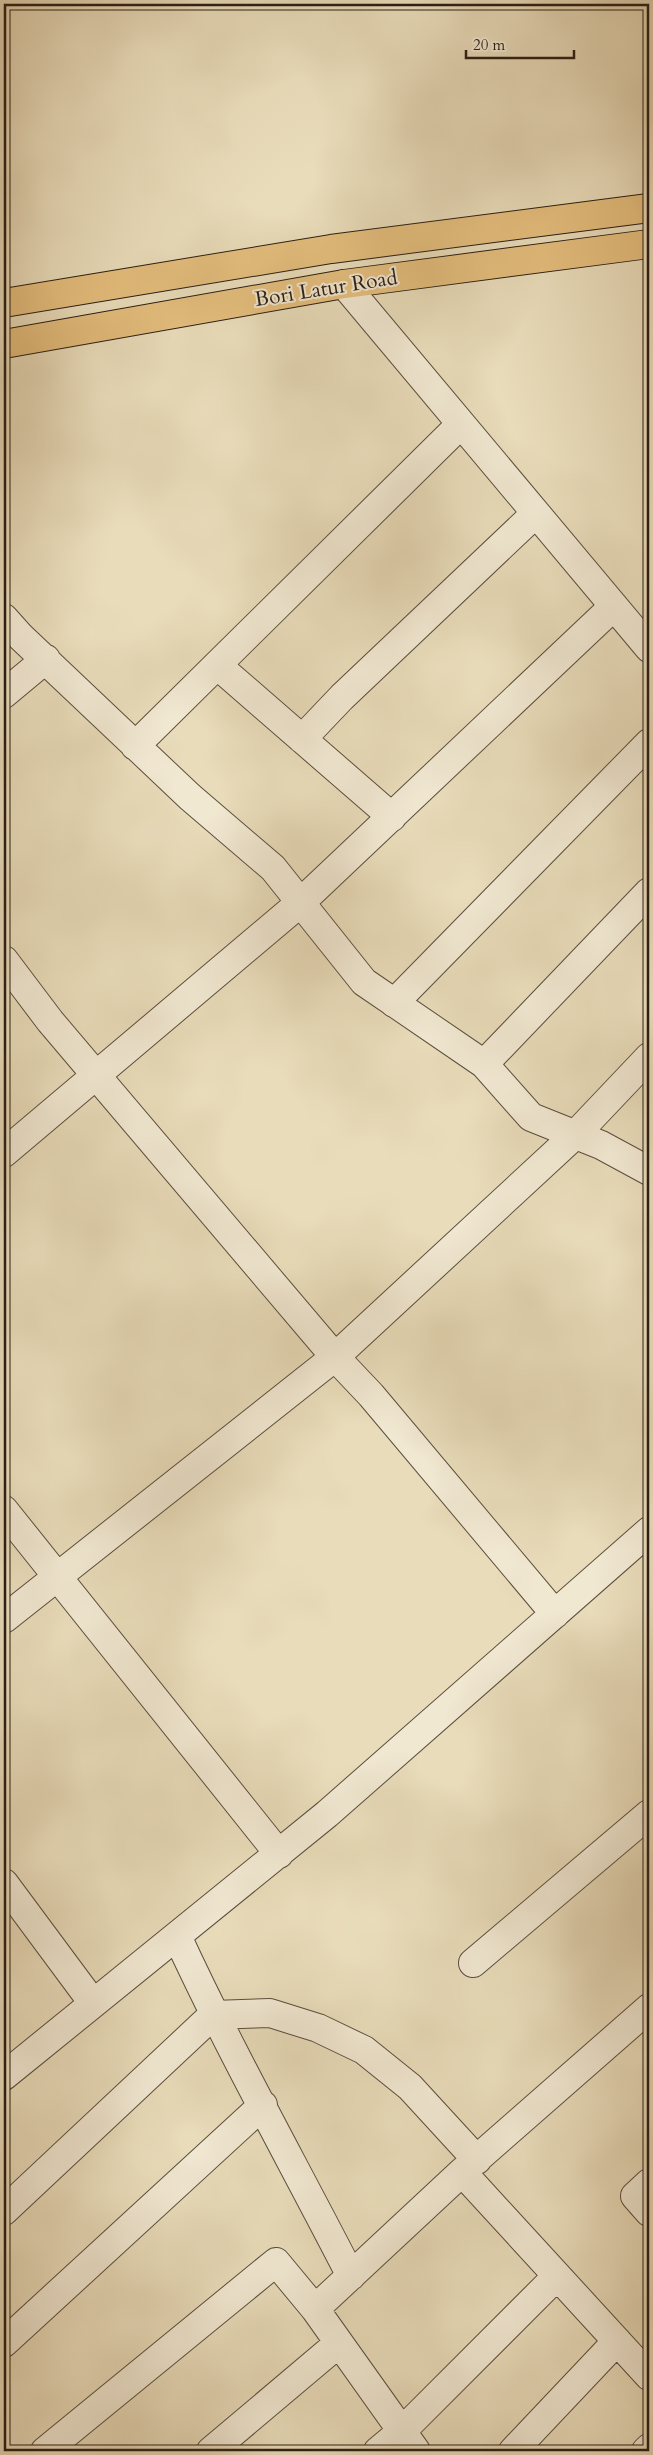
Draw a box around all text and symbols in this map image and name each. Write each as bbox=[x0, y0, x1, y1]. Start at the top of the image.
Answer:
scale bar bbox=[466, 28, 573, 60]
text: 20 m bbox=[473, 35, 505, 55]
street label: Bori Latur Road bbox=[253, 263, 400, 314]

